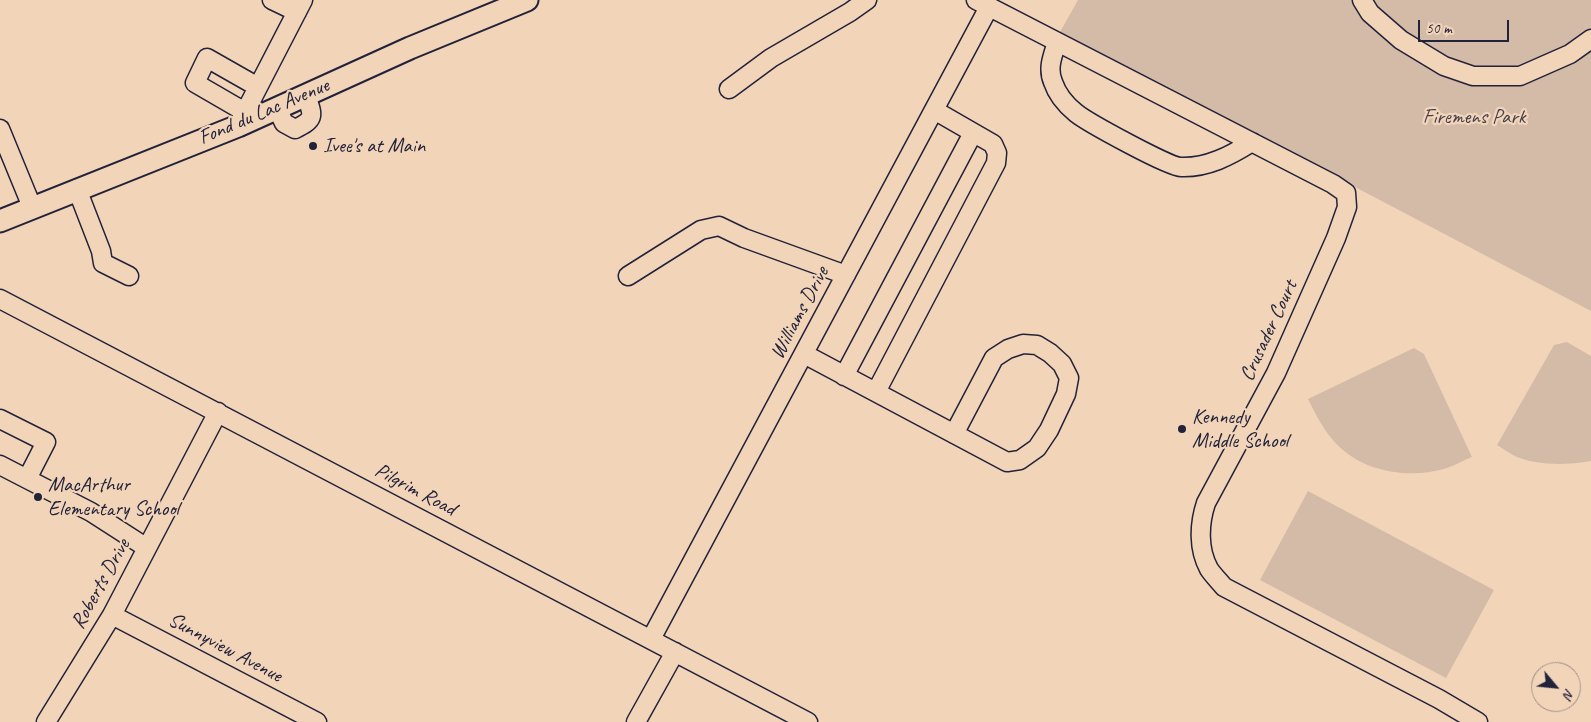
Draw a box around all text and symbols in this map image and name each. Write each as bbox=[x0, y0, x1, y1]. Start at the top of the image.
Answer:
scale bar bbox=[1421, 10, 1512, 42]
text: 50 m bbox=[1426, 19, 1452, 38]
street label: Fond du Lac Avenue bbox=[195, 73, 333, 151]
park label: Firemens Park bbox=[1423, 104, 1525, 130]
place label: Ivee's at Main bbox=[323, 133, 425, 159]
marker: Ivee's at Main bbox=[307, 140, 319, 152]
street label: Williams Drive bbox=[765, 262, 835, 364]
street label: Crusader Court bbox=[1235, 277, 1303, 385]
place label: Kennedy Middle School bbox=[1192, 404, 1288, 454]
marker: Kennedy Middle School bbox=[1176, 423, 1188, 435]
street label: Pilgrim Road bbox=[370, 458, 460, 522]
place label: MacArthur Elementary School bbox=[48, 472, 179, 522]
marker: MacArthur Elementary School bbox=[32, 491, 44, 503]
street label: Roberts Drive bbox=[66, 535, 136, 633]
street label: Sunnyview Avenue bbox=[164, 607, 286, 689]
north arrow bbox=[1531, 662, 1581, 712]
text: N bbox=[1559, 686, 1578, 702]

